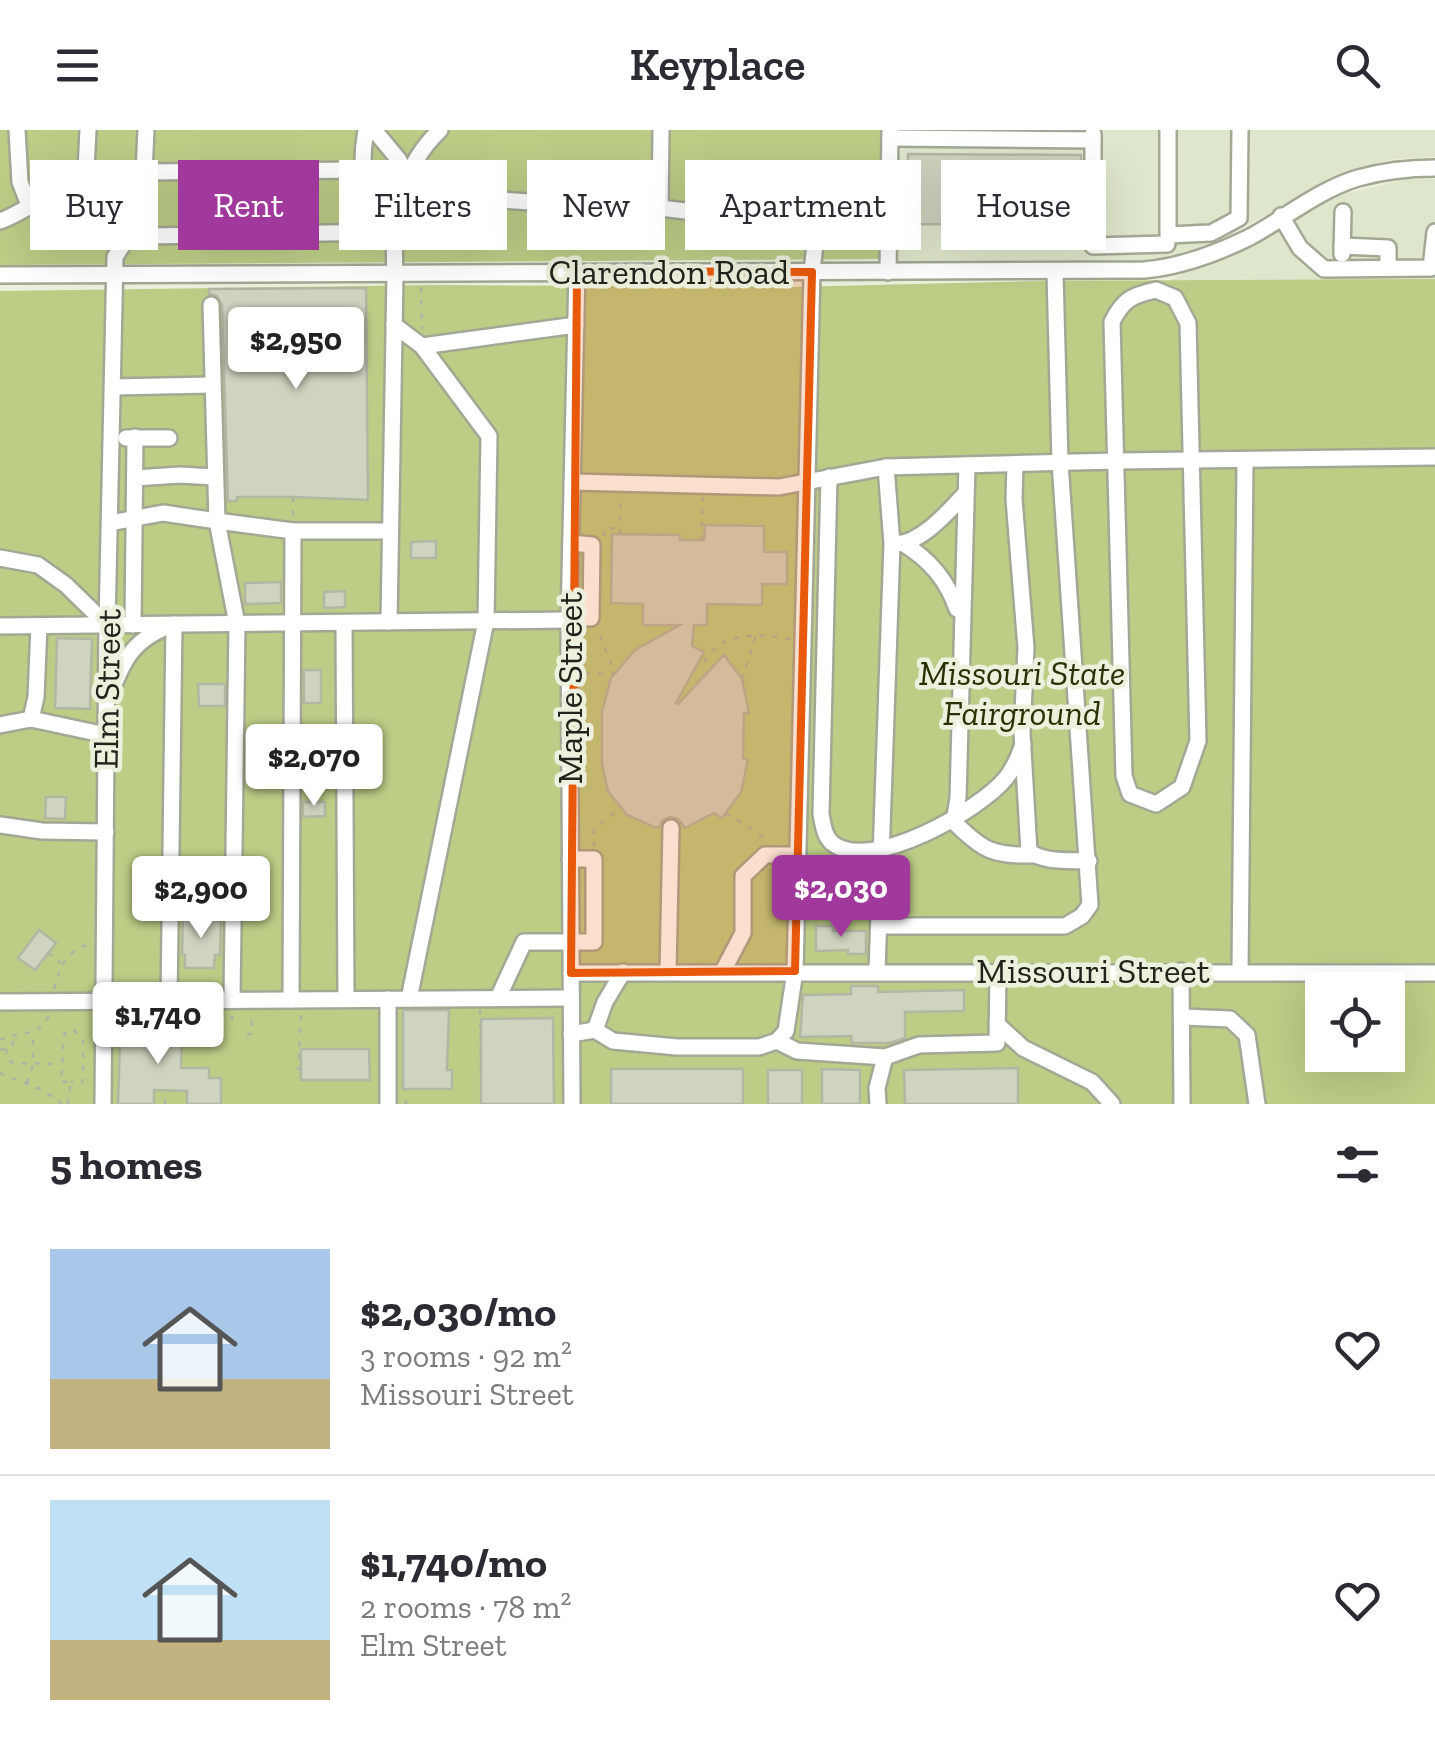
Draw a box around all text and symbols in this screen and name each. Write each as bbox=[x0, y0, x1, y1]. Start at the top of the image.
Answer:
icon: menu bbox=[50, 38, 105, 93]
text: Keyplace bbox=[629, 38, 806, 92]
icon: search bbox=[1330, 38, 1385, 93]
chip: Buy bbox=[30, 160, 158, 250]
chip: Rent bbox=[178, 160, 319, 250]
chip: Filters bbox=[339, 160, 507, 250]
chip: New bbox=[527, 160, 665, 250]
chip: Apartment bbox=[685, 160, 921, 250]
chip: House bbox=[941, 160, 1106, 250]
street label: Clarendon Road bbox=[549, 251, 789, 293]
pin: $2,950 bbox=[215, 307, 377, 392]
text: $2,950 bbox=[250, 320, 342, 358]
street label: Maple Street bbox=[549, 592, 591, 784]
street label: Elm Street bbox=[85, 608, 129, 769]
park label: Missouri State Fairground bbox=[919, 652, 1125, 734]
pin: $2,070 bbox=[233, 724, 395, 809]
text: $2,070 bbox=[268, 737, 360, 775]
pin: $2,030 bbox=[760, 855, 922, 940]
pin: $2,900 bbox=[120, 856, 282, 941]
text: $2,030 bbox=[794, 868, 888, 906]
text: $2,900 bbox=[154, 869, 248, 907]
street label: Missouri Street bbox=[976, 950, 1210, 992]
map controls bbox=[1305, 972, 1405, 1072]
button: locate bbox=[1305, 972, 1405, 1072]
pin: $1,740 bbox=[77, 982, 239, 1067]
text: $1,740 bbox=[115, 995, 201, 1033]
icon: filters bbox=[1330, 1137, 1385, 1192]
text: 5 homes bbox=[50, 1139, 203, 1190]
text: $2,030/mo bbox=[360, 1286, 556, 1337]
icon: home bbox=[130, 1289, 250, 1409]
icon: heart bbox=[1330, 1322, 1385, 1377]
text: 3 rooms · 92 m² bbox=[360, 1337, 572, 1375]
text: Missouri Street bbox=[360, 1375, 574, 1413]
text: $1,740/mo bbox=[360, 1537, 547, 1588]
icon: home bbox=[130, 1540, 250, 1660]
icon: heart bbox=[1330, 1573, 1385, 1628]
text: 2 rooms · 78 m² bbox=[360, 1588, 571, 1626]
text: Elm Street bbox=[360, 1626, 507, 1664]

